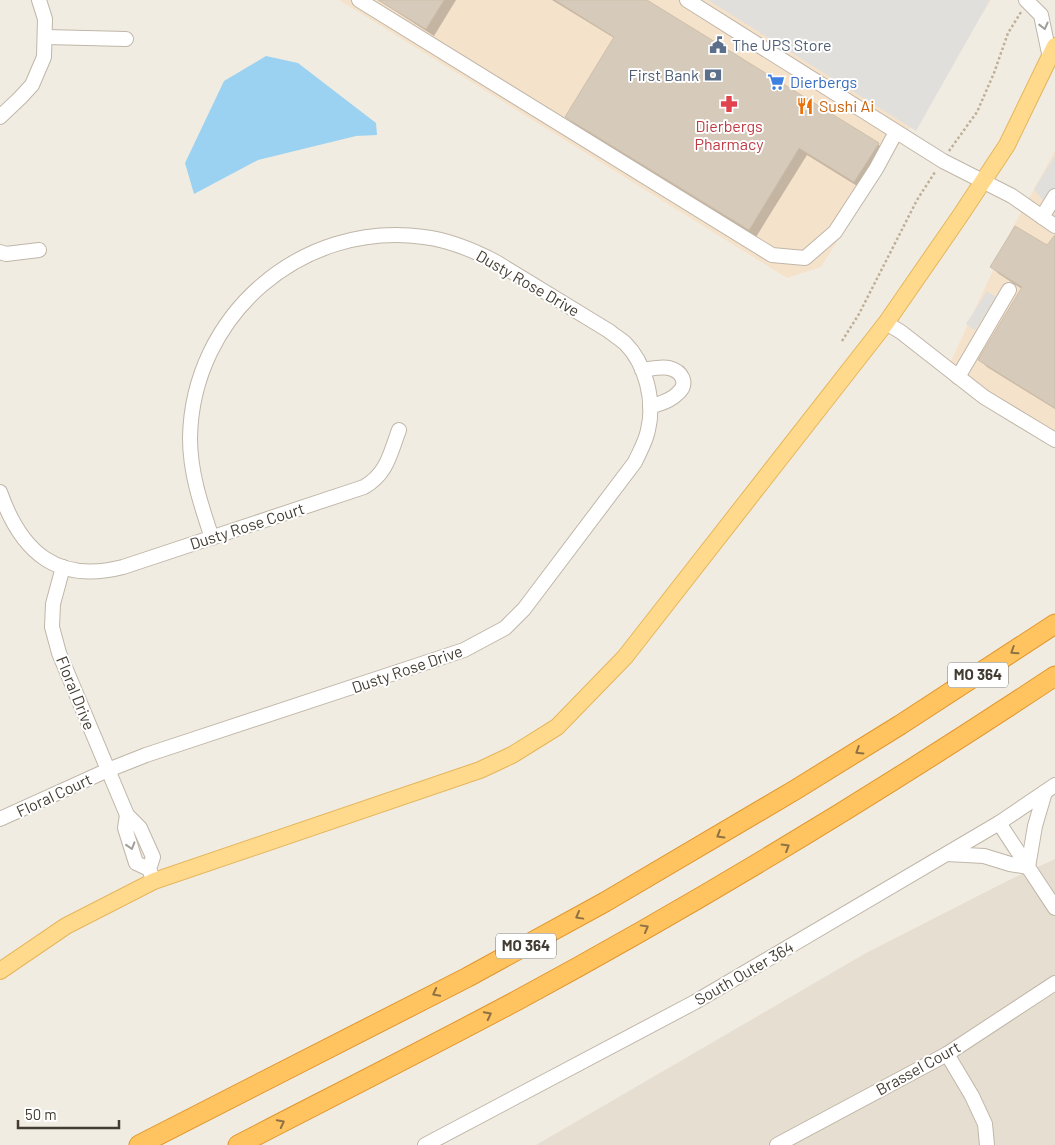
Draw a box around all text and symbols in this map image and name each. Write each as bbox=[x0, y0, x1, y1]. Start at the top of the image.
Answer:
one-way arrow bbox=[1038, 21, 1049, 30]
public building icon: The UPS Store bbox=[708, 35, 728, 55]
place label: The UPS Store bbox=[732, 35, 832, 54]
place label: First Bank bbox=[629, 65, 699, 84]
bank icon: First Bank bbox=[703, 65, 723, 85]
supermarket icon: Dierbergs bbox=[766, 72, 786, 92]
place label: Dierbergs bbox=[790, 72, 857, 91]
pharmacy icon: Dierbergs Pharmacy bbox=[719, 94, 739, 114]
restaurant icon: Sushi Ai bbox=[795, 96, 815, 116]
place label: Sushi Ai bbox=[819, 96, 874, 115]
place label: Dierbergs Pharmacy bbox=[694, 116, 764, 153]
street label: Dusty Rose Drive bbox=[473, 245, 583, 320]
street label: Dusty Rose Court bbox=[187, 498, 306, 553]
street label: Dusty Rose Drive bbox=[349, 641, 465, 696]
one-way arrow bbox=[1011, 645, 1020, 654]
street label: Floral Drive bbox=[53, 653, 100, 733]
road number: MO 364 bbox=[948, 662, 1008, 688]
one-way arrow bbox=[855, 744, 864, 754]
street label: Floral Court bbox=[13, 769, 95, 820]
one-way arrow bbox=[716, 828, 725, 838]
one-way arrow bbox=[125, 841, 135, 849]
one-way arrow bbox=[780, 843, 789, 853]
one-way arrow bbox=[575, 910, 584, 920]
one-way arrow bbox=[640, 925, 649, 935]
road number: MO 364 bbox=[496, 934, 556, 958]
street label: South Outer 364 bbox=[691, 937, 797, 1009]
one-way arrow bbox=[432, 987, 441, 997]
one-way arrow bbox=[482, 1011, 491, 1021]
street label: Brassel Court bbox=[872, 1037, 963, 1099]
scale bar bbox=[18, 1098, 119, 1130]
text: 50 m bbox=[25, 1105, 57, 1123]
one-way arrow bbox=[276, 1119, 285, 1129]

